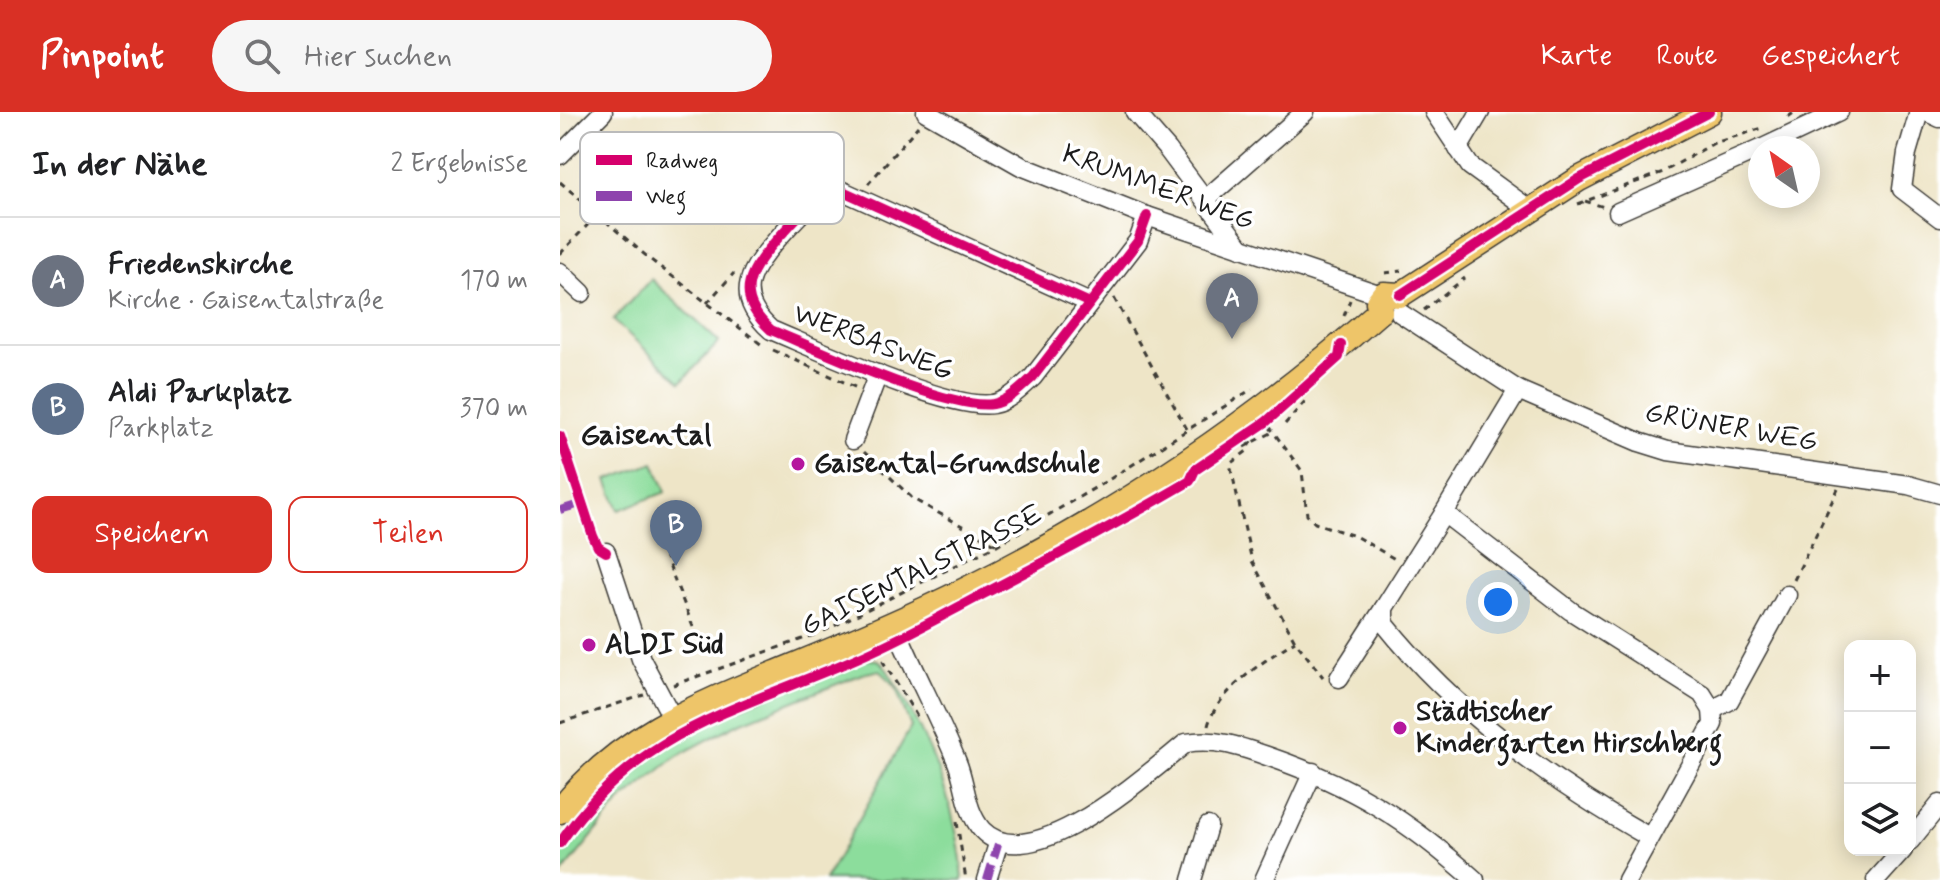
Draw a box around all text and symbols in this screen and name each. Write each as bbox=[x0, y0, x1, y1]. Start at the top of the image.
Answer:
search box bbox=[212, 20, 772, 92]
text: Pinpoint bbox=[40, 32, 164, 81]
icon: search bbox=[240, 34, 284, 78]
text: Hier suchen bbox=[304, 37, 452, 76]
text: Karte bbox=[1541, 38, 1612, 75]
text: Route bbox=[1656, 38, 1717, 75]
text: Gespeichert bbox=[1761, 38, 1900, 75]
legend bbox=[580, 132, 844, 224]
street label: KRUMMER WEG bbox=[1057, 136, 1259, 240]
north arrow bbox=[1748, 136, 1820, 208]
text: In der Nähe bbox=[32, 142, 207, 187]
text: 2 Ergebnisse bbox=[390, 147, 528, 181]
text: Radweg bbox=[646, 148, 718, 177]
text: Weg bbox=[646, 184, 686, 215]
text: Friedenskirche bbox=[108, 245, 293, 284]
text: A bbox=[49, 264, 67, 298]
text: 170 m bbox=[460, 264, 528, 298]
pin: A bbox=[1206, 273, 1258, 339]
text: Kirche · Gaisentalstraße bbox=[108, 284, 384, 318]
street label: WERBASWEG bbox=[788, 296, 958, 390]
text: Aldi Parkplatz bbox=[108, 373, 292, 412]
text: B bbox=[50, 392, 66, 426]
text: 370 m bbox=[460, 392, 528, 426]
street label: GRÜNER WEG bbox=[1642, 395, 1820, 461]
text: Parkplatz bbox=[108, 412, 214, 446]
district label: Gaisental bbox=[581, 416, 711, 455]
place label: Gaisental-Grundschule bbox=[814, 446, 1100, 483]
marker: Gaisental-Grundschule bbox=[789, 455, 807, 473]
button: Speichern bbox=[32, 496, 272, 573]
button: Teilen bbox=[288, 496, 528, 573]
street label: GAISENTALSTRASSE bbox=[795, 496, 1049, 646]
pin: B bbox=[650, 500, 702, 566]
your location bbox=[1478, 582, 1518, 622]
place label: ALDI Süd bbox=[605, 627, 724, 664]
marker: ALDI Süd bbox=[580, 636, 598, 654]
map controls bbox=[1844, 640, 1916, 856]
button: + bbox=[1844, 640, 1916, 712]
place label: Städtischer Kindergarten Hirschberg bbox=[1416, 694, 1722, 766]
button: − bbox=[1844, 712, 1916, 784]
marker: Städtischer Kindergarten Hirschberg bbox=[1391, 719, 1409, 737]
button: layers bbox=[1844, 784, 1916, 856]

